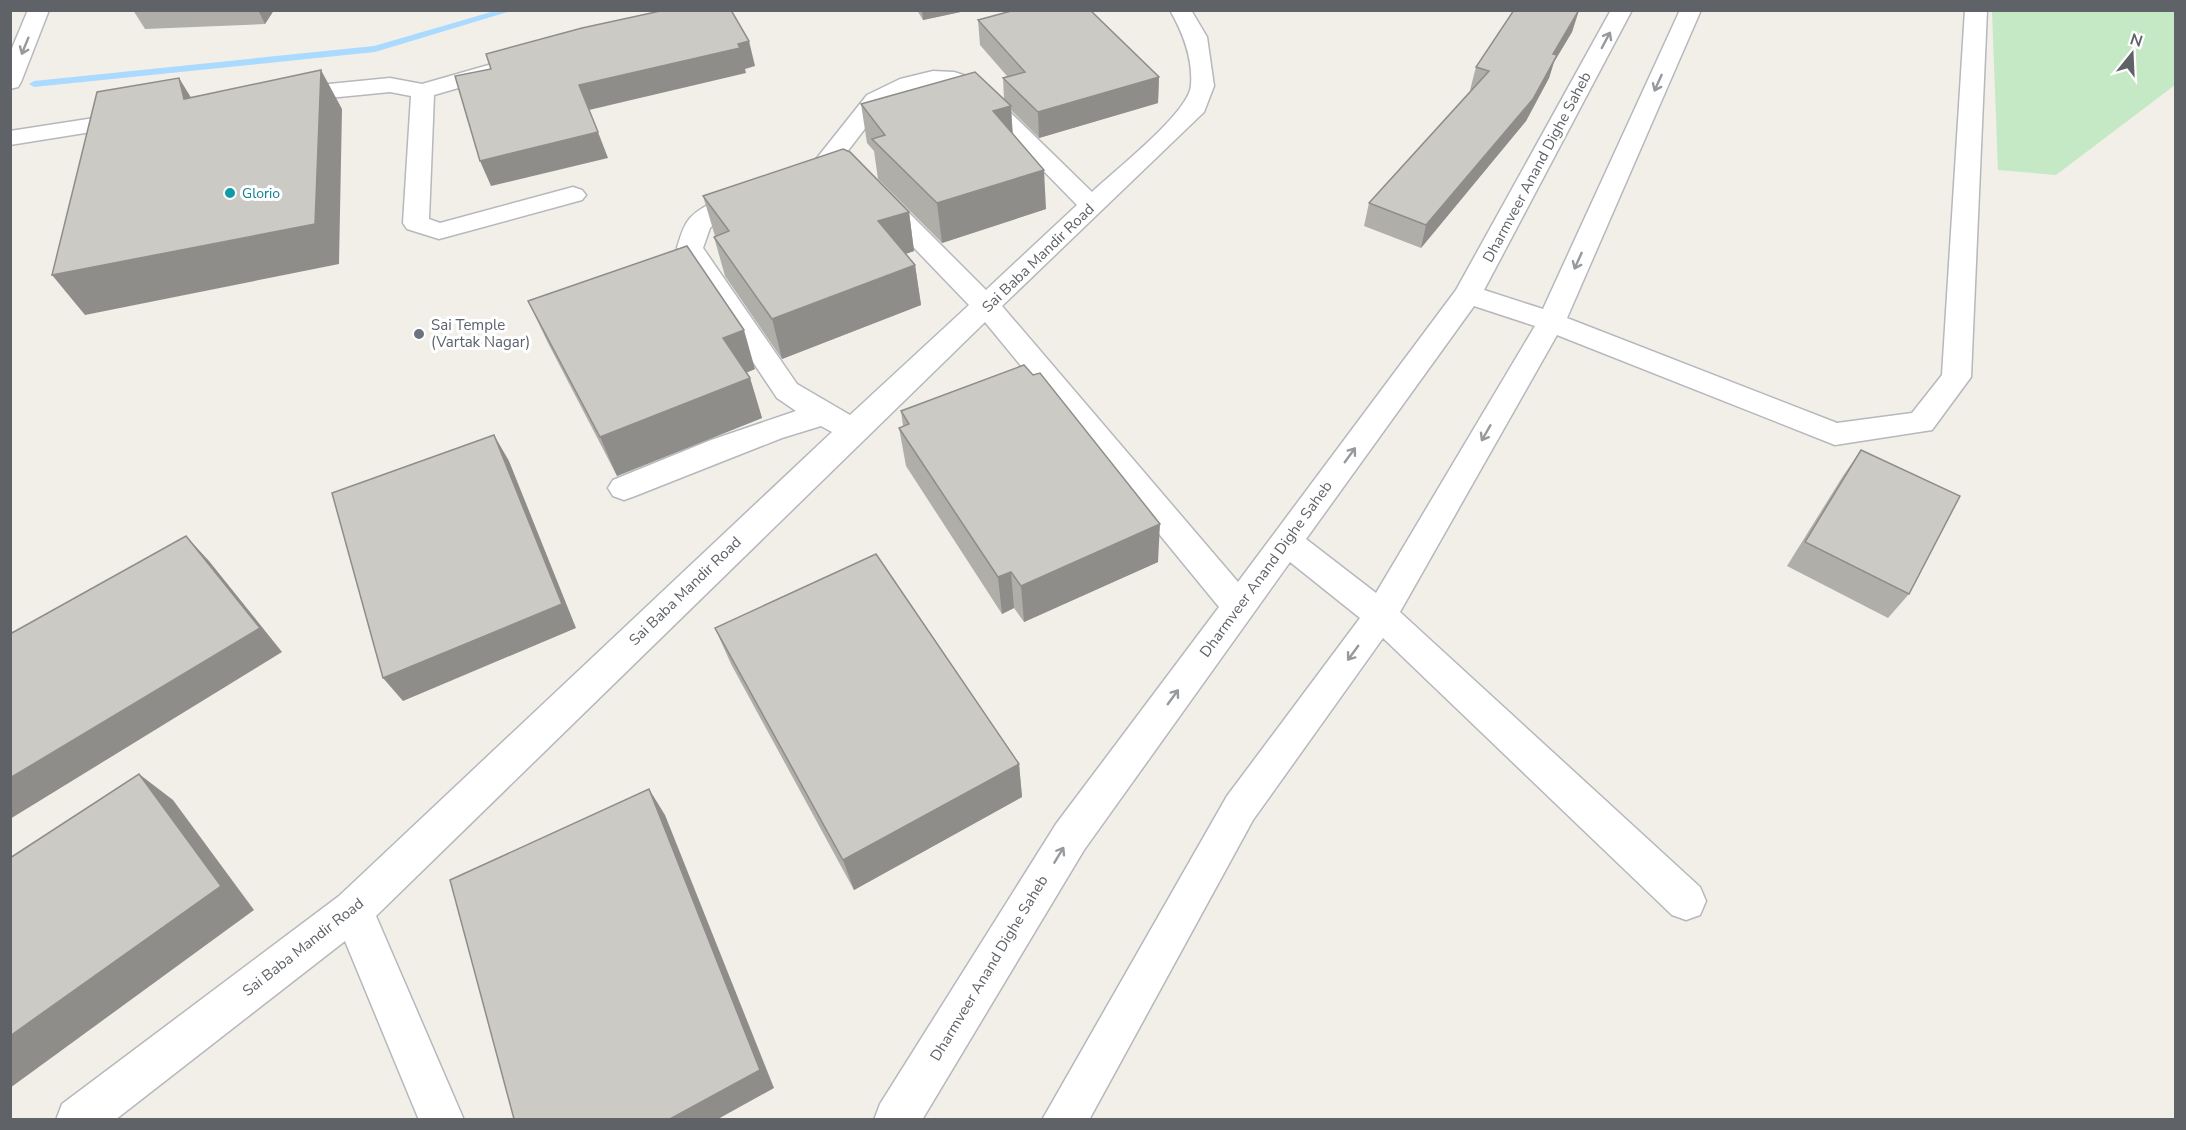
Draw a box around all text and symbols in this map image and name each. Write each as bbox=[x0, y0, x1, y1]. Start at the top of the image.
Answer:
north arrow bbox=[2102, 24, 2162, 84]
text: N bbox=[2127, 28, 2145, 53]
one-way arrow bbox=[1601, 31, 1612, 49]
one-way arrow bbox=[19, 37, 30, 55]
street label: Dharmveer Anand Dighe Saheb bbox=[1478, 68, 1596, 266]
one-way arrow bbox=[1652, 73, 1663, 92]
place label: Glorio bbox=[242, 184, 280, 203]
marker: Glorio bbox=[223, 186, 237, 200]
street label: Sai Baba Mandir Road bbox=[978, 199, 1098, 317]
one-way arrow bbox=[1572, 251, 1583, 269]
place label: Sai Temple (Vartak Nagar) bbox=[431, 315, 530, 352]
marker: Sai Temple (Vartak Nagar) bbox=[412, 327, 426, 341]
one-way arrow bbox=[1480, 424, 1492, 441]
one-way arrow bbox=[1344, 447, 1357, 463]
street label: Dharmveer Anand Dighe Saheb bbox=[1195, 477, 1337, 661]
street label: Sai Baba Mandir Road bbox=[625, 532, 745, 650]
one-way arrow bbox=[1347, 645, 1359, 661]
one-way arrow bbox=[1166, 689, 1179, 705]
one-way arrow bbox=[1053, 847, 1065, 864]
street label: Dharmveer Anand Dighe Saheb bbox=[926, 871, 1053, 1065]
street label: Sai Baba Mandir Road bbox=[238, 893, 368, 1001]

